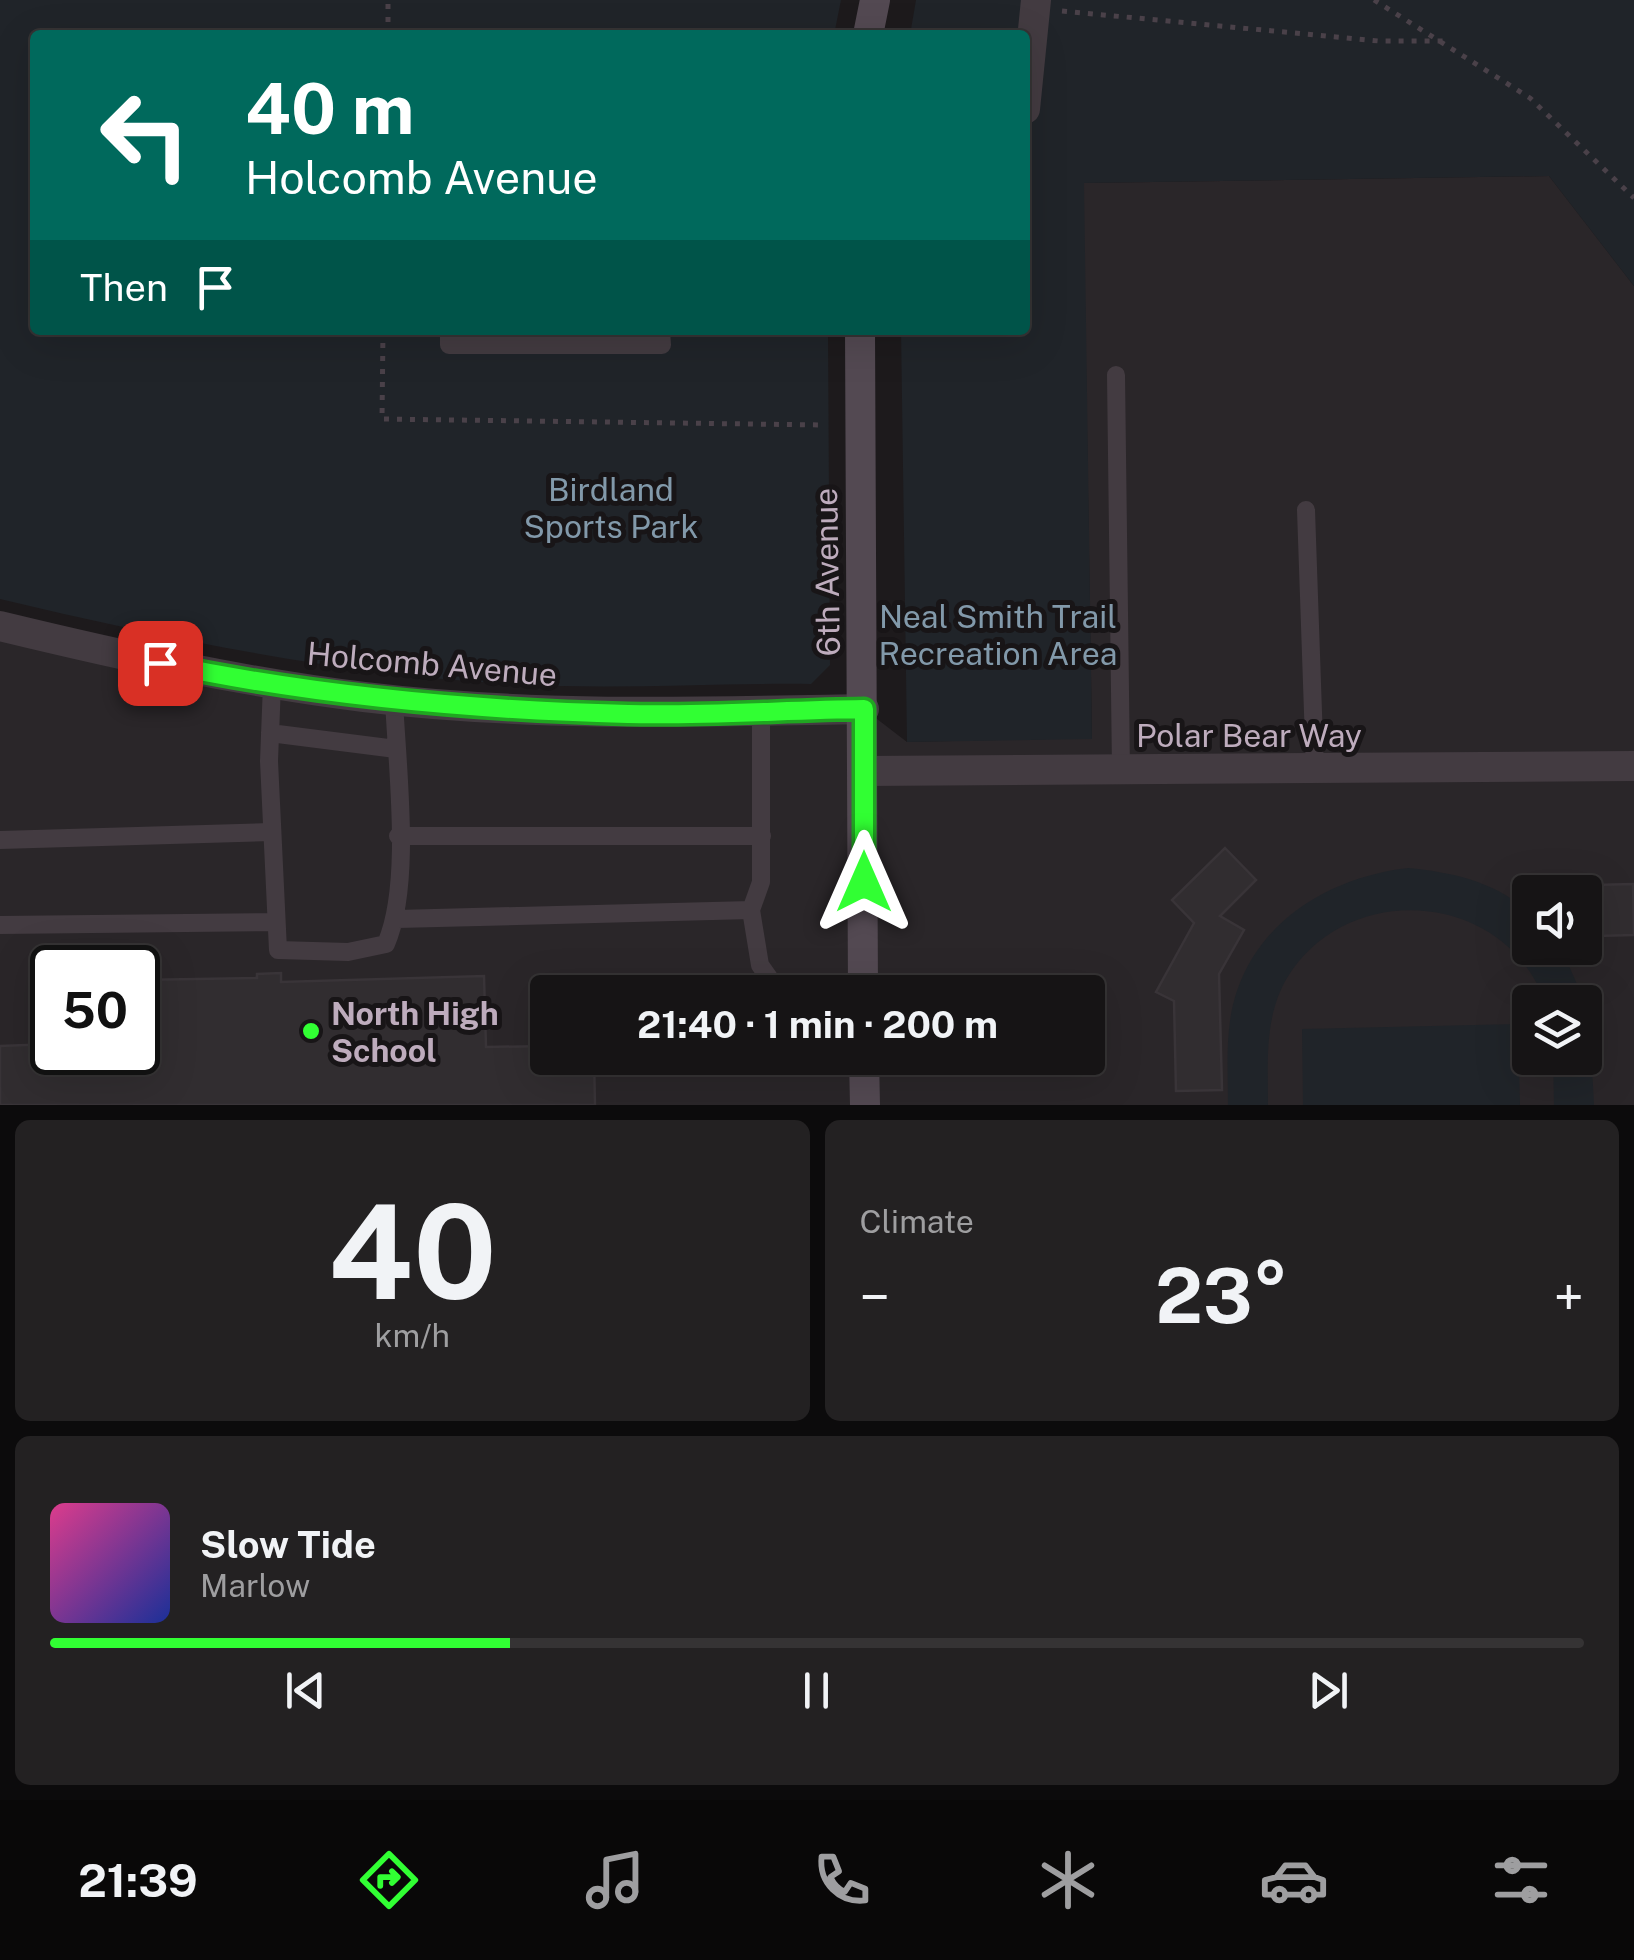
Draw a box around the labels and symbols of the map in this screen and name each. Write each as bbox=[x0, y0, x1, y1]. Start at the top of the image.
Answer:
park label: Birdland Sports Park bbox=[523, 471, 699, 545]
street label: 6th Avenue bbox=[807, 487, 847, 657]
park label: Neal Smith Trail Recreation Area bbox=[879, 598, 1117, 672]
pin bbox=[118, 621, 203, 706]
street label: Holcomb Avenue bbox=[305, 635, 559, 693]
street label: Polar Bear Way bbox=[1136, 717, 1362, 754]
position arrow bbox=[812, 830, 916, 934]
speed limit sign: 50 bbox=[30, 945, 160, 1075]
place label: North High School bbox=[331, 995, 499, 1069]
marker: North High School bbox=[300, 1020, 322, 1042]

